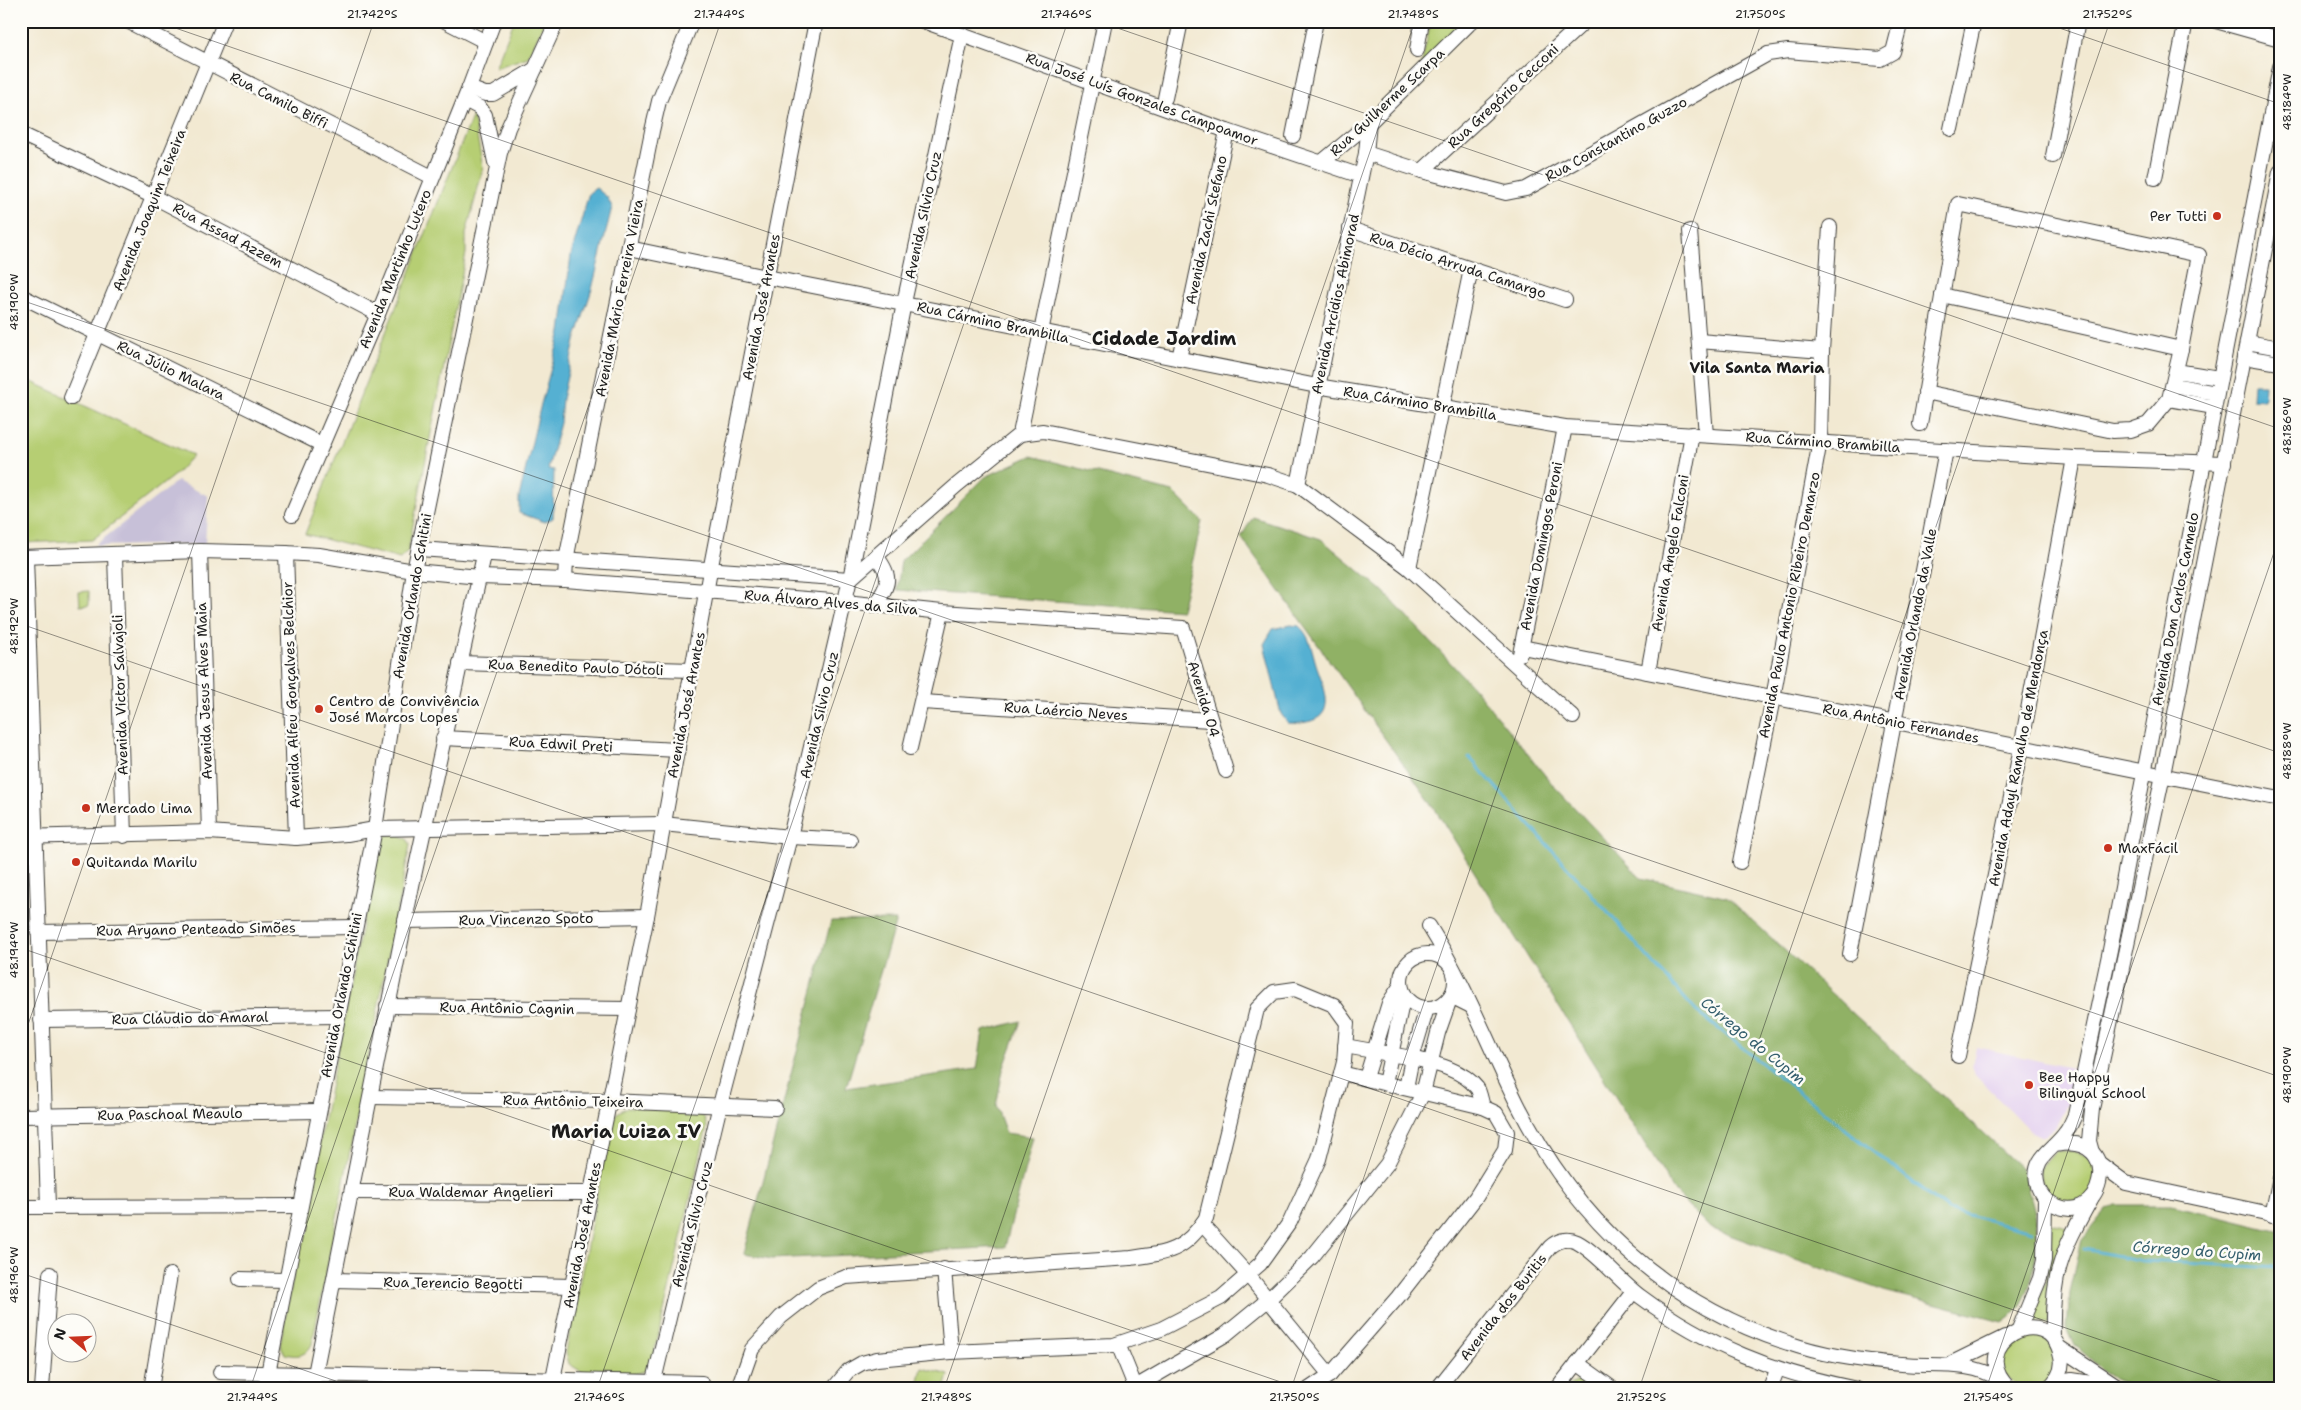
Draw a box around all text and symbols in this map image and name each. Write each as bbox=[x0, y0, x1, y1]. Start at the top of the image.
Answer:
text: 21.742°S bbox=[347, 6, 398, 22]
text: 21.744°S bbox=[693, 6, 745, 22]
text: 21.746°S bbox=[1040, 6, 1092, 22]
text: 21.748°S bbox=[1387, 6, 1439, 22]
text: 21.750°S bbox=[1735, 6, 1786, 22]
text: 21.752°S bbox=[2082, 6, 2132, 22]
street label: Rua Gregório Cecconi bbox=[1444, 40, 1562, 152]
street label: Rua Guilherme Scarpa bbox=[1326, 44, 1448, 160]
street label: Rua José Luís Gonzales Campoamor bbox=[1023, 48, 1261, 150]
street label: Rua Camilo Biffi bbox=[227, 68, 331, 132]
text: 48.184°W bbox=[2279, 73, 2295, 131]
street label: Rua Constantino Guzzo bbox=[1542, 92, 1690, 186]
street label: Avenida Joaquim Teixeira bbox=[108, 126, 190, 294]
street label: Avenida Silvio Cruz bbox=[901, 149, 945, 281]
street label: Avenida Zachi Stefano bbox=[1181, 154, 1231, 306]
street label: Avenida Martinho Lutero bbox=[355, 187, 435, 351]
street label: Avenida Mário Ferreira Vieira bbox=[591, 197, 647, 398]
street label: Rua Assad Azzem bbox=[170, 198, 286, 272]
place label: Per Tutti bbox=[2150, 207, 2207, 225]
marker: Per Tutti bbox=[2211, 210, 2223, 222]
street label: Avenida Arcídios Abimorad bbox=[1307, 212, 1363, 396]
street label: Rua Décio Arruda Camargo bbox=[1367, 228, 1549, 302]
street label: Avenida José Arantes bbox=[738, 232, 784, 382]
text: 48.190°W bbox=[6, 273, 22, 331]
street label: Rua Cármino Brambilla bbox=[915, 297, 1071, 347]
district label: Cidade Jardim bbox=[1092, 326, 1236, 351]
street label: Rua Júlio Malara bbox=[114, 336, 228, 404]
district label: Vila Santa Maria bbox=[1689, 358, 1825, 378]
street label: Rua Cármino Brambilla bbox=[1342, 382, 1498, 424]
text: 48.186°W bbox=[2279, 397, 2295, 455]
street label: Rua Cármino Brambilla bbox=[1745, 428, 1901, 456]
street label: Avenida Domingos Peroni bbox=[1516, 460, 1566, 632]
street label: Avenida Paulo Antonio Ribeiro Demarzo bbox=[1754, 470, 1824, 740]
street label: Avenida Angelo Falconi bbox=[1647, 473, 1693, 633]
street label: Avenida Dom Carlos Carmelo bbox=[2147, 511, 2203, 707]
street label: Avenida Orlando Schitini bbox=[389, 512, 435, 680]
street label: Avenida Orlando da Valle bbox=[1890, 526, 1941, 701]
street label: Avenida Alfeu Gonçalves Belchior bbox=[278, 581, 304, 809]
street label: Rua Álvaro Alves da Silva bbox=[743, 585, 919, 619]
text: 48.192°W bbox=[6, 598, 22, 654]
street label: Avenida Jesus Alves Maia bbox=[192, 602, 216, 780]
street label: Avenida Victor Salvajoli bbox=[108, 614, 132, 776]
street label: Avenida Adayl Ramalho de Mendonça bbox=[1984, 628, 2052, 888]
street label: Avenida José Arantes bbox=[663, 630, 709, 780]
street label: Avenida Silvio Cruz bbox=[796, 650, 842, 780]
street label: Rua Benedito Paulo Dótoli bbox=[488, 655, 664, 679]
street label: Avenida 04 bbox=[1184, 659, 1224, 739]
place label: Centro de Convivência José Marcos Lopes bbox=[329, 692, 479, 726]
street label: Rua Laércio Neves bbox=[1003, 698, 1129, 724]
street label: Rua Antônio Fernandes bbox=[1821, 699, 1981, 747]
marker: Centro de Convivência José Marcos Lopes bbox=[313, 703, 325, 715]
text: 48.188°W bbox=[2279, 722, 2295, 780]
street label: Rua Edwil Preti bbox=[509, 732, 613, 756]
place label: Mercado Lima bbox=[96, 799, 192, 817]
marker: Mercado Lima bbox=[80, 802, 92, 814]
place label: MaxFácil bbox=[2118, 839, 2179, 857]
marker: MaxFácil bbox=[2102, 842, 2114, 854]
place label: Quitanda Marilu bbox=[86, 853, 197, 871]
marker: Quitanda Marilu bbox=[70, 856, 82, 868]
street label: Rua Vincenzo Spoto bbox=[459, 909, 593, 929]
street label: Avenida Orlando Schitini bbox=[316, 911, 366, 1079]
street label: Rua Aryano Penteado Simões bbox=[96, 918, 296, 940]
text: 48.194°W bbox=[6, 922, 22, 978]
water label: Córrego do Cupim bbox=[1697, 993, 1809, 1089]
street label: Rua Antônio Cagnin bbox=[439, 998, 575, 1018]
street label: Rua Cláudio do Amaral bbox=[111, 1008, 269, 1028]
text: 48.190°W bbox=[2279, 1046, 2295, 1104]
place label: Bee Happy Bilingual School bbox=[2039, 1068, 2146, 1102]
marker: Bee Happy Bilingual School bbox=[2023, 1079, 2035, 1091]
street label: Rua Antônio Teixeira bbox=[503, 1091, 644, 1111]
street label: Rua Paschoal Meaulo bbox=[97, 1104, 243, 1124]
district label: Maria Luiza IV bbox=[551, 1119, 702, 1144]
street label: Avenida Silvio Cruz bbox=[668, 1159, 716, 1289]
street label: Avenida José Arantes bbox=[559, 1160, 605, 1310]
street label: Rua Waldemar Angelieri bbox=[388, 1183, 554, 1201]
water label: Córrego do Cupim bbox=[2132, 1237, 2262, 1265]
text: 48.196°W bbox=[6, 1246, 22, 1304]
street label: Avenida dos Buritis bbox=[1456, 1250, 1550, 1364]
street label: Rua Terencio Begotti bbox=[383, 1273, 523, 1293]
north arrow bbox=[48, 1312, 98, 1362]
text: N bbox=[49, 1326, 70, 1342]
text: 21.744°S bbox=[226, 1389, 278, 1405]
text: 21.746°S bbox=[573, 1389, 625, 1405]
text: 21.748°S bbox=[920, 1389, 972, 1405]
text: 21.750°S bbox=[1269, 1389, 1320, 1405]
text: 21.752°S bbox=[1616, 1389, 1666, 1405]
text: 21.754°S bbox=[1963, 1389, 2014, 1405]

